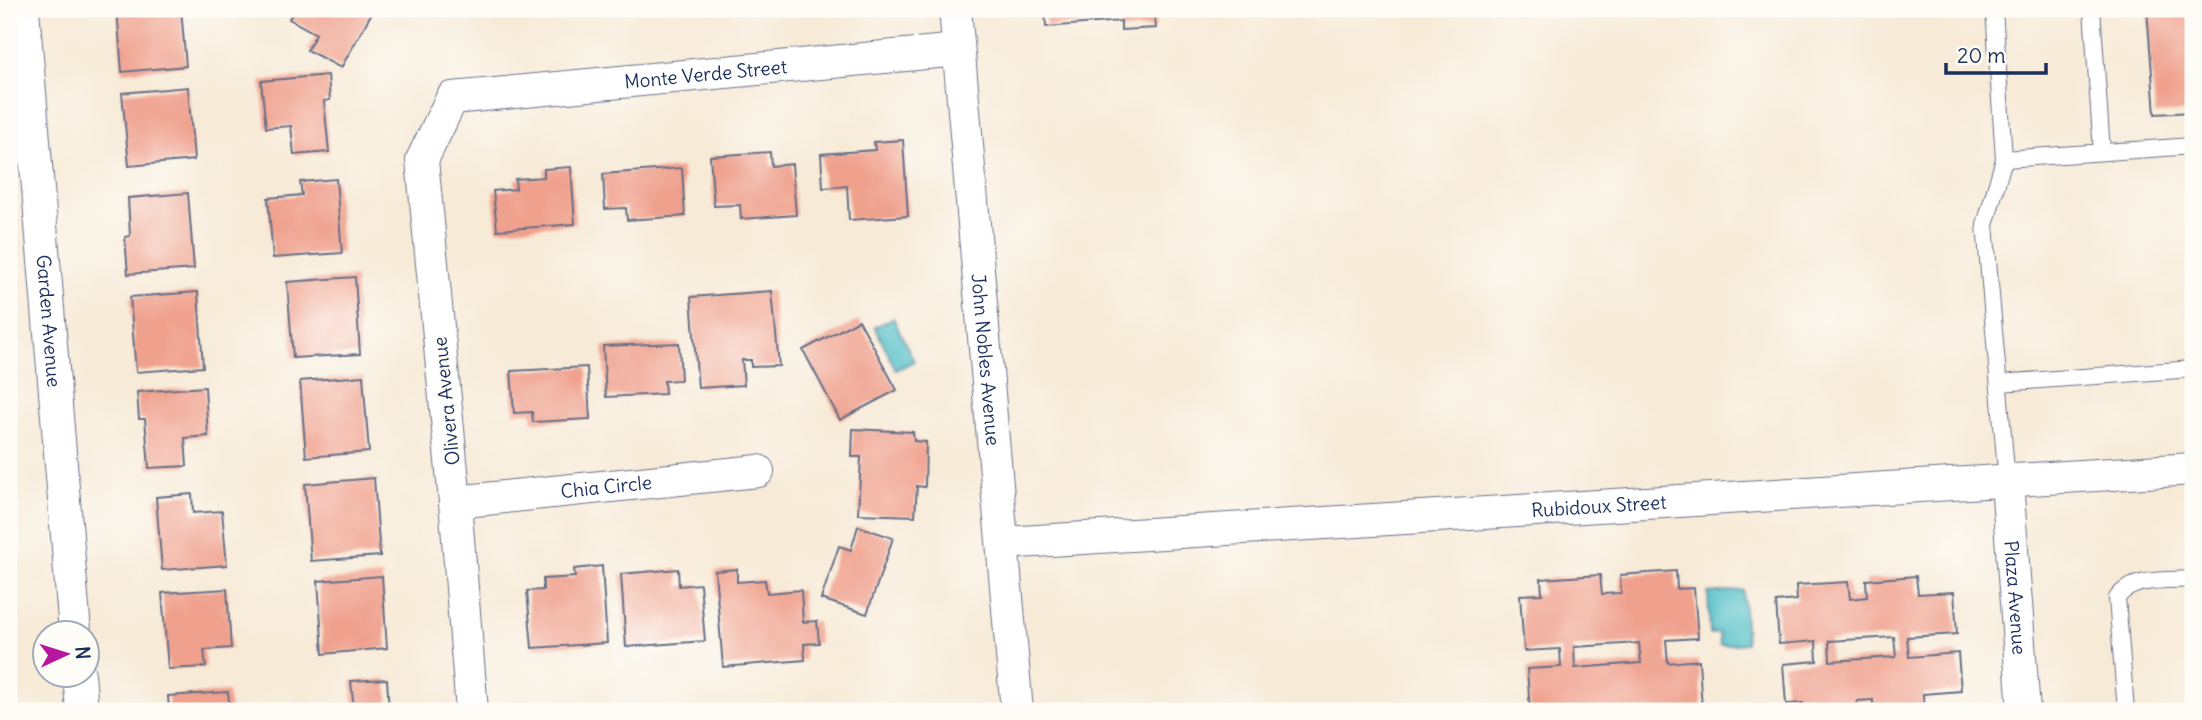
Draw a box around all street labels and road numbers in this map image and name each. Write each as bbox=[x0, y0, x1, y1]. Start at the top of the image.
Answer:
street label: Monte Verde Street bbox=[623, 54, 788, 94]
street label: Garden Avenue bbox=[32, 254, 67, 388]
street label: John Nobles Avenue bbox=[966, 273, 1006, 447]
street label: Olivera Avenue bbox=[427, 335, 465, 467]
street label: Chia Circle bbox=[559, 470, 653, 503]
street label: Rubidoux Street bbox=[1530, 490, 1667, 522]
street label: Plaza Avenue bbox=[1999, 540, 2032, 656]

